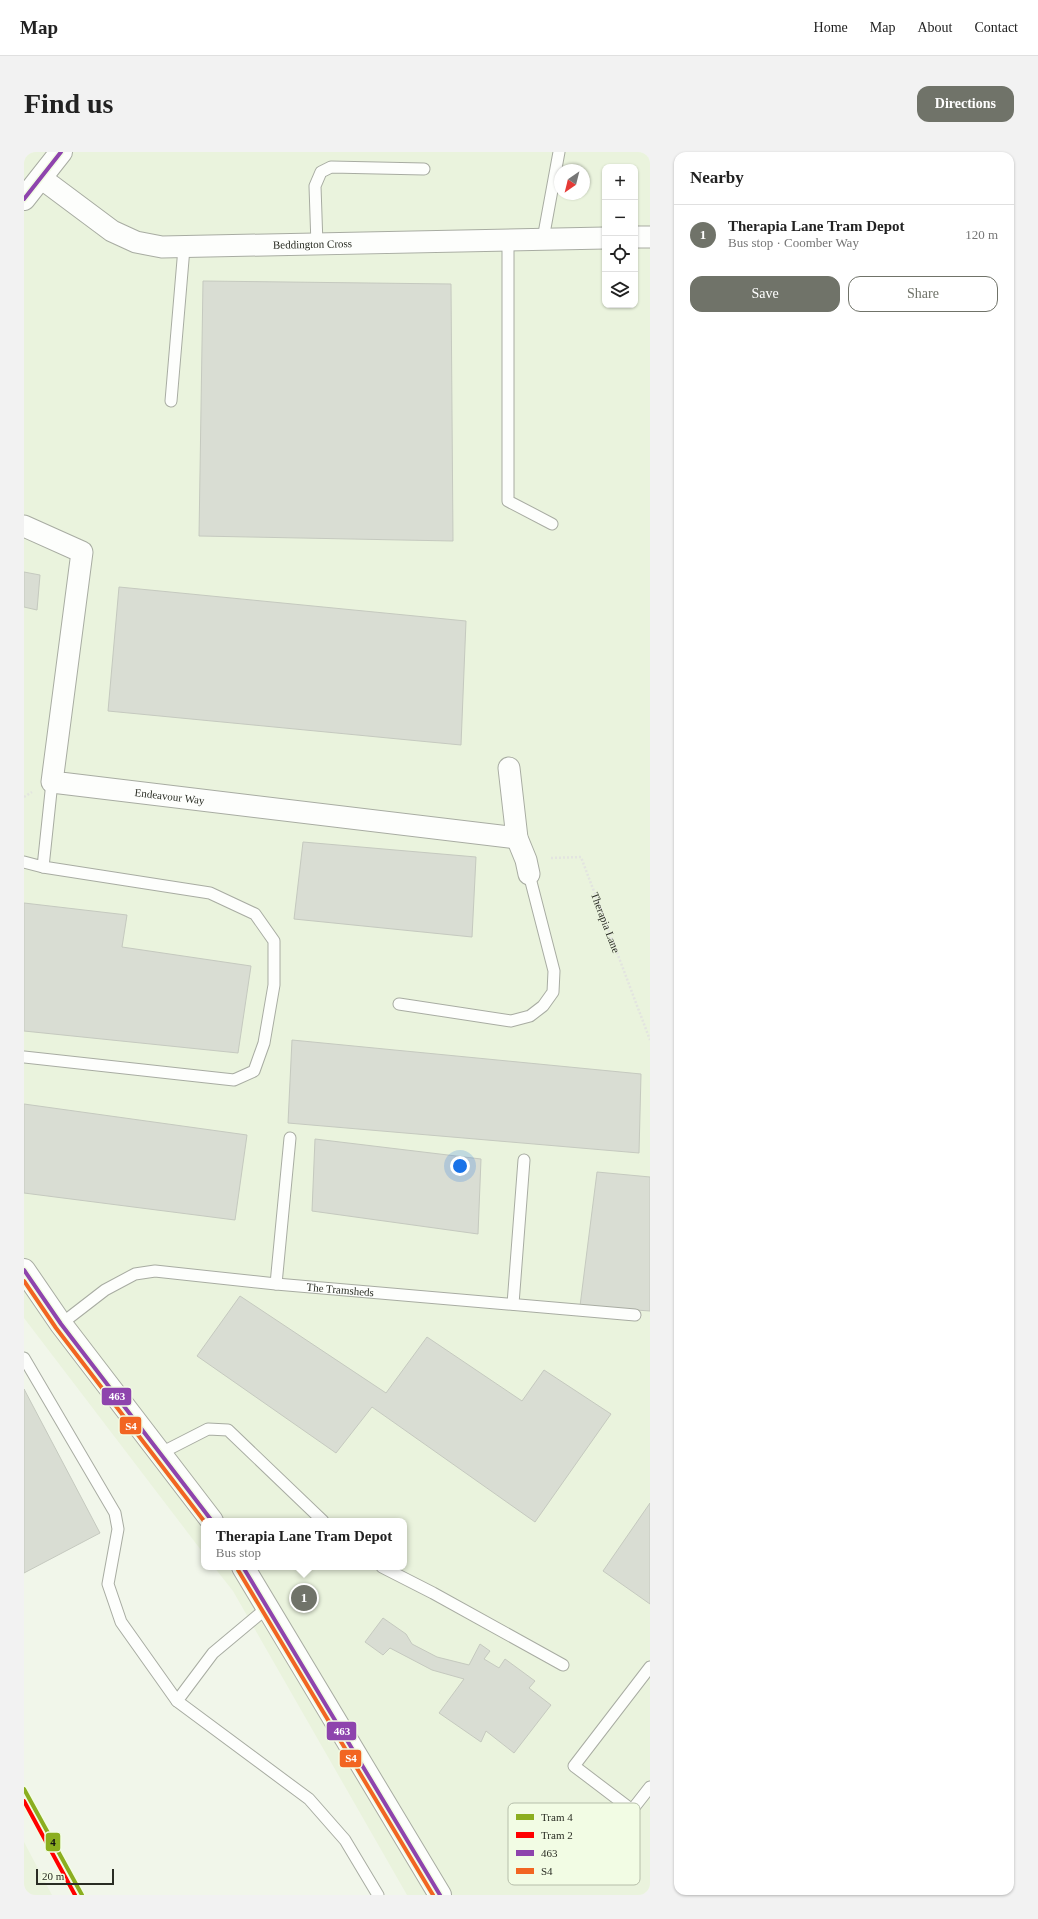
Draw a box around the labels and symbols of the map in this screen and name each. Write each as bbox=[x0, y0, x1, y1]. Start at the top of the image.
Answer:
north arrow bbox=[554, 164, 590, 200]
street label: Beddington Cross bbox=[273, 237, 352, 251]
street label: Endeavour Way bbox=[134, 786, 206, 806]
street label: Therapia Lane bbox=[589, 890, 623, 955]
your location bbox=[450, 1156, 470, 1176]
street label: The Tramsheds bbox=[306, 1281, 374, 1298]
line badge: 463 bbox=[101, 1387, 132, 1406]
text: 463 bbox=[109, 1390, 126, 1402]
line badge: S4 bbox=[119, 1416, 142, 1435]
text: S4 bbox=[125, 1420, 137, 1432]
pin: 1 bbox=[291, 1583, 317, 1613]
line badge: 463 bbox=[326, 1721, 357, 1741]
text: 463 bbox=[334, 1725, 351, 1737]
line badge: S4 bbox=[339, 1749, 362, 1768]
text: S4 bbox=[345, 1752, 357, 1764]
legend bbox=[508, 1803, 640, 1885]
text: Tram 4 bbox=[541, 1811, 573, 1823]
text: Tram 2 bbox=[541, 1829, 573, 1841]
line badge: 4 bbox=[45, 1832, 61, 1852]
text: 4 bbox=[50, 1836, 56, 1848]
text: 463 bbox=[541, 1847, 558, 1859]
text: S4 bbox=[541, 1865, 553, 1877]
scale bar bbox=[36, 1867, 114, 1886]

